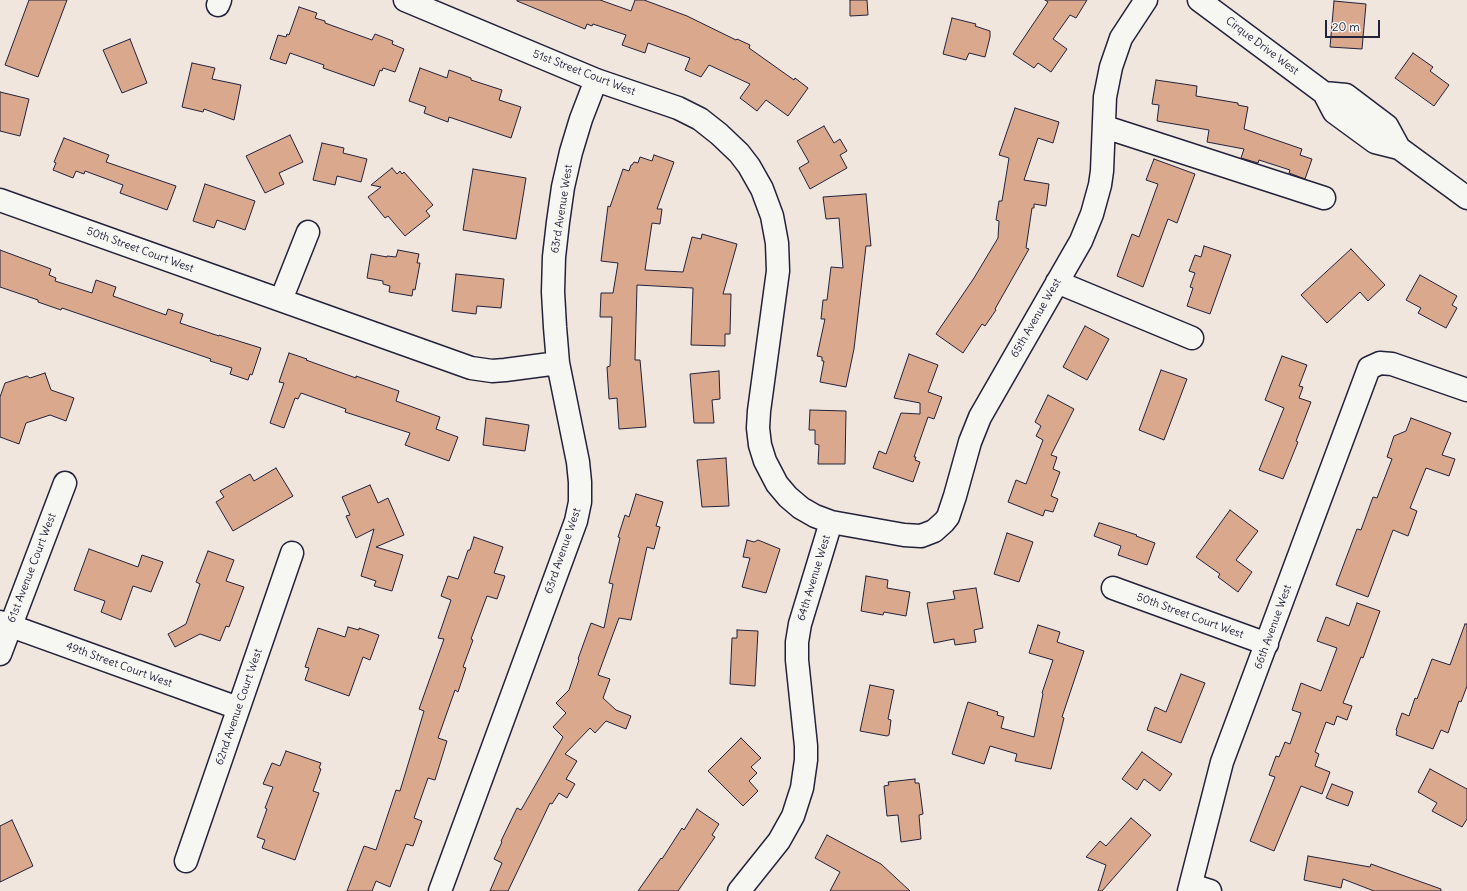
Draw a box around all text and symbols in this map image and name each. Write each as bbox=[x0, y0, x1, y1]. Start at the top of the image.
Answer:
scale bar bbox=[1327, 12, 1382, 38]
street label: Cirque Drive West bbox=[1223, 14, 1301, 78]
text: 20 m bbox=[1332, 19, 1360, 34]
street label: 51st Street Court West bbox=[531, 47, 637, 99]
street label: 63rd Avenue West bbox=[548, 164, 576, 254]
street label: 50th Street Court West bbox=[85, 224, 195, 276]
street label: 65th Avenue West bbox=[1008, 276, 1064, 360]
street label: 63rd Avenue West bbox=[542, 506, 584, 596]
street label: 61st Avenue Court West bbox=[5, 511, 59, 625]
street label: 64th Avenue West bbox=[795, 533, 833, 623]
street label: 66th Avenue West bbox=[1252, 583, 1294, 671]
street label: 50th Street Court West bbox=[1135, 590, 1245, 642]
street label: 49th Street Court West bbox=[64, 640, 174, 690]
street label: 62nd Avenue Court West bbox=[213, 647, 265, 767]

